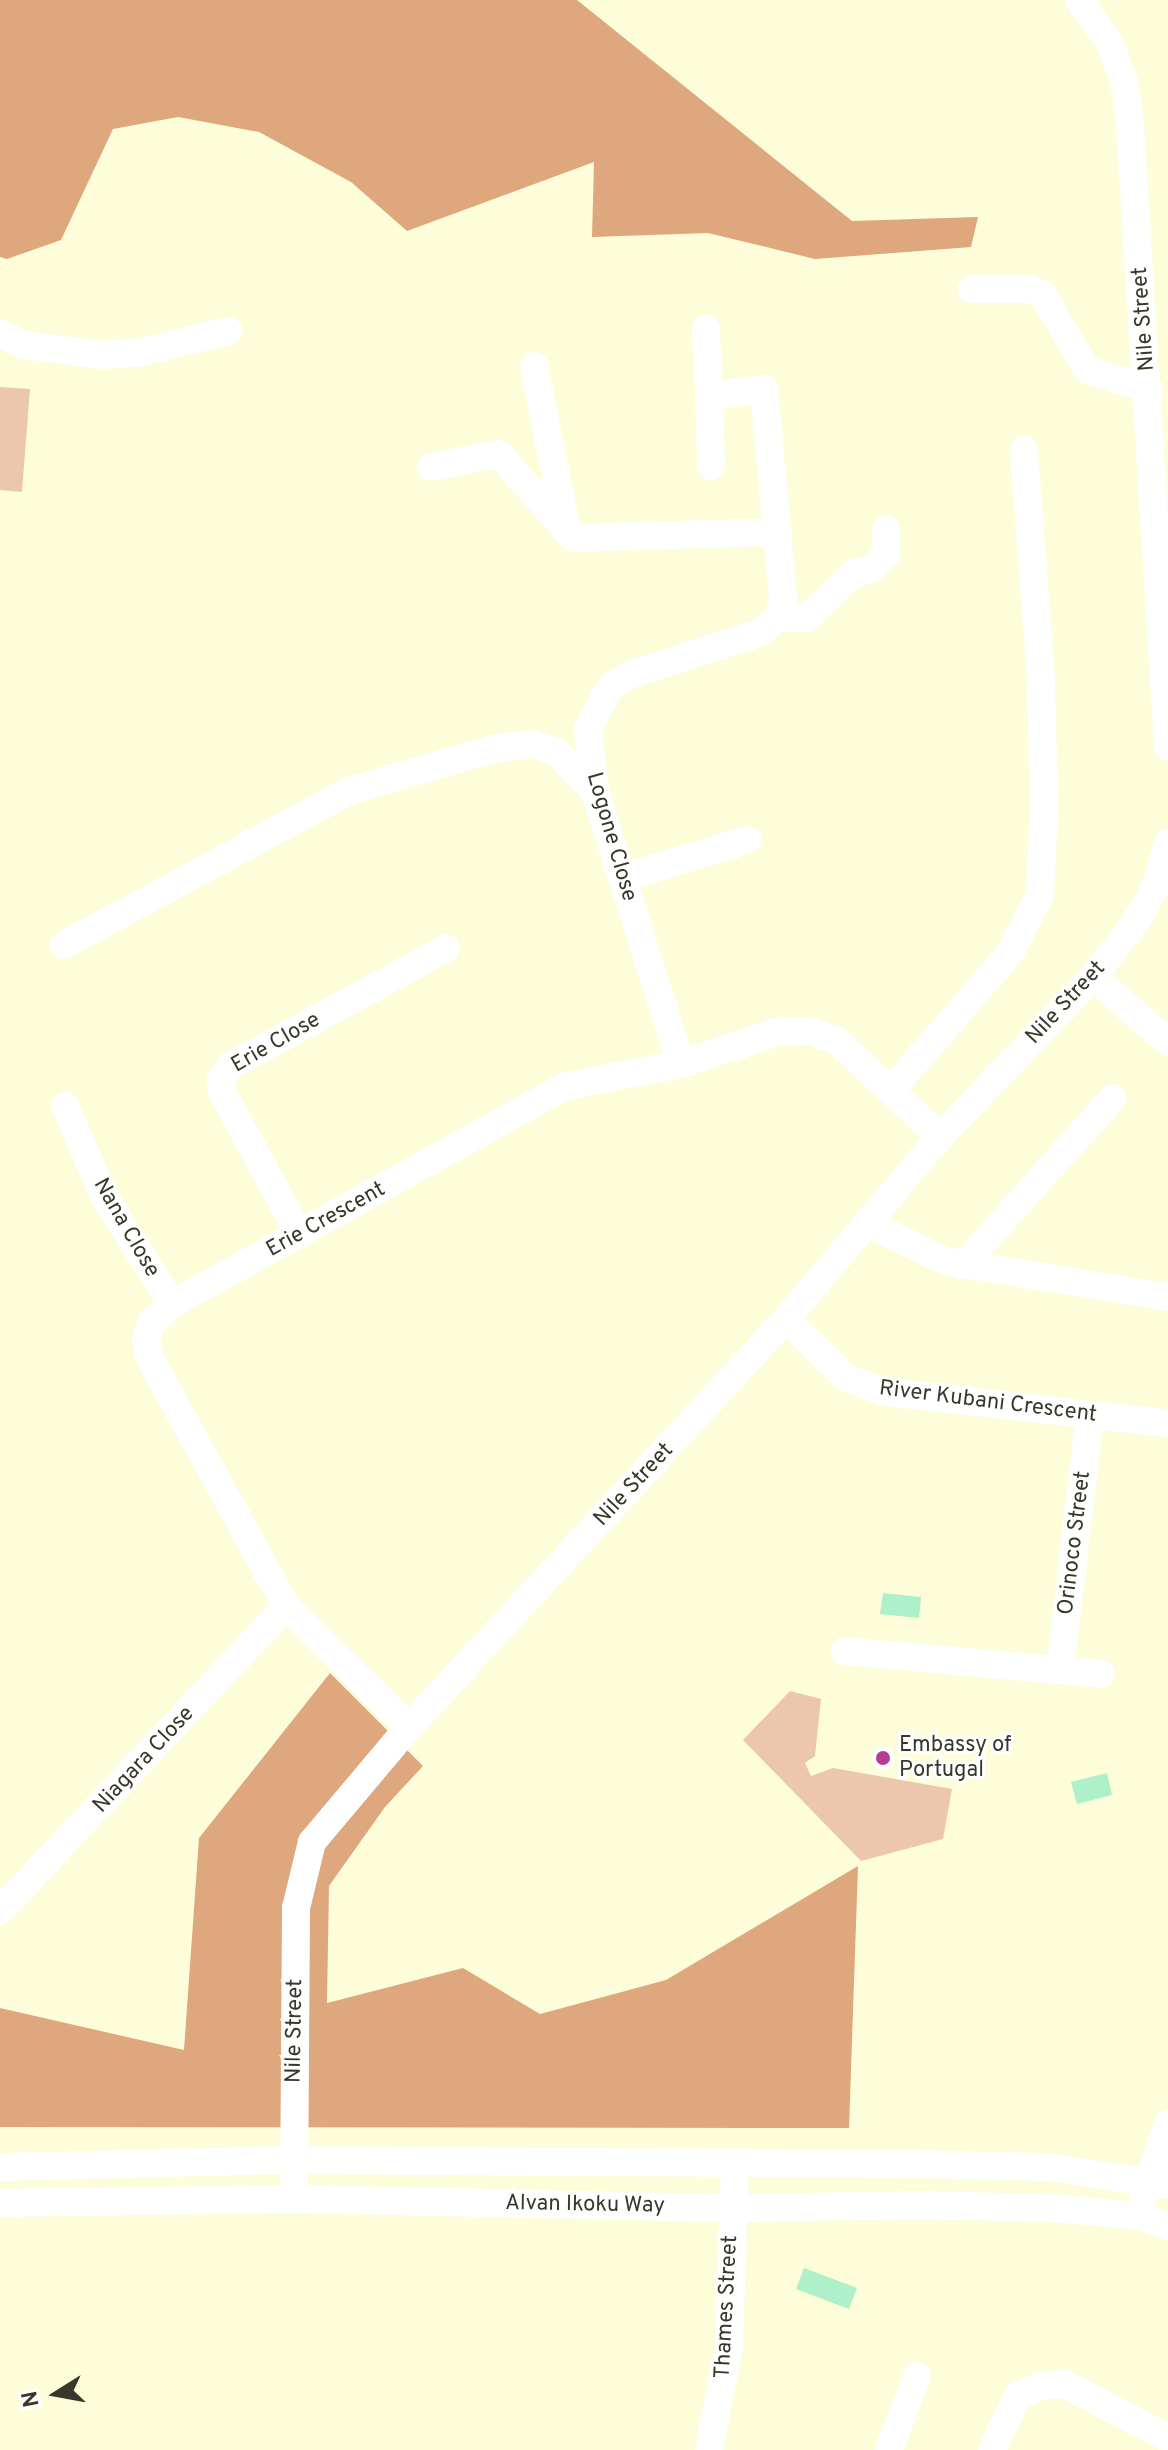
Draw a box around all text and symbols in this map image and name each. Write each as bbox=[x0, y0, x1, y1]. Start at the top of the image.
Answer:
street label: Nile Street bbox=[1127, 266, 1161, 372]
street label: Logone Close bbox=[580, 769, 642, 905]
street label: Nile Street bbox=[1021, 956, 1111, 1050]
street label: Erie Close bbox=[227, 1007, 325, 1079]
street label: Nana Close bbox=[87, 1174, 165, 1282]
street label: Erie Crescent bbox=[262, 1177, 390, 1263]
street label: River Kubani Crescent bbox=[878, 1376, 1098, 1428]
street label: Nile Street bbox=[589, 1438, 679, 1532]
street label: Orinoco Street bbox=[1053, 1470, 1097, 1616]
street label: Niagara Close bbox=[88, 1701, 200, 1819]
place label: Embassy of Portugal bbox=[899, 1732, 1011, 1784]
marker: Embassy of Portugal bbox=[874, 1749, 892, 1767]
street label: Nile Street bbox=[281, 1979, 309, 2083]
street label: Alvan Ikoku Way bbox=[505, 2190, 665, 2220]
street label: Thames Street bbox=[710, 2235, 744, 2379]
north arrow bbox=[16, 2354, 96, 2434]
text: N bbox=[17, 2388, 47, 2409]

